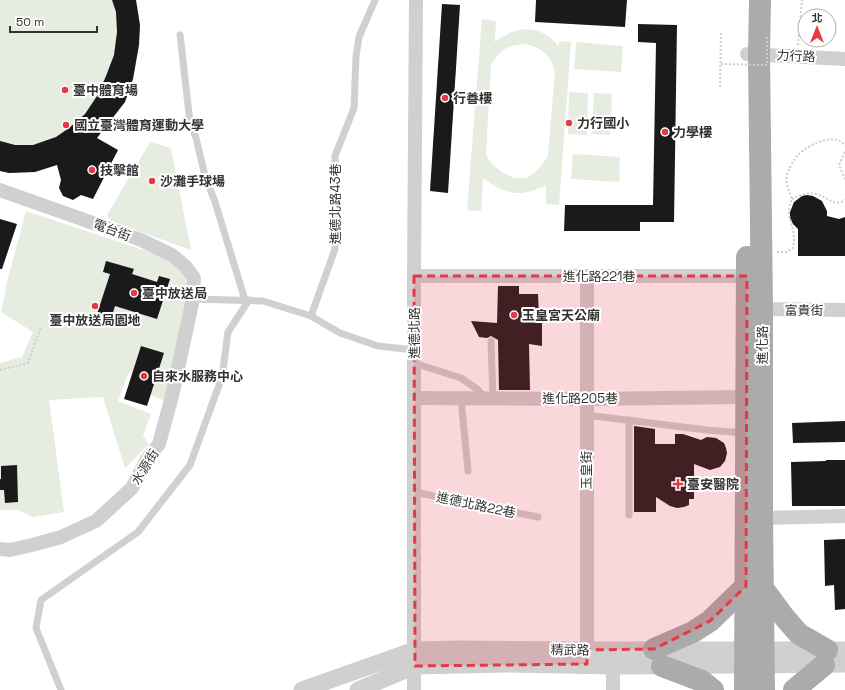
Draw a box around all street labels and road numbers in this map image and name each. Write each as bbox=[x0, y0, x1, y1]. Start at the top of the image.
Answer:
street label: 力行路 bbox=[776, 46, 816, 66]
street label: 進德北路43巷 bbox=[327, 164, 344, 244]
street label: 電台街 bbox=[91, 215, 133, 245]
street label: 進化路221巷 bbox=[562, 268, 636, 285]
street label: 富貴街 bbox=[784, 302, 824, 319]
street label: 進德北路 bbox=[406, 307, 423, 359]
street label: 進化路 bbox=[754, 325, 771, 365]
street label: 進化路205巷 bbox=[542, 390, 618, 407]
street label: 水源街 bbox=[127, 446, 163, 488]
street label: 玉皇街 bbox=[578, 450, 595, 490]
street label: 進德北路22巷 bbox=[435, 488, 517, 522]
street label: 精武路 bbox=[550, 641, 590, 659]

